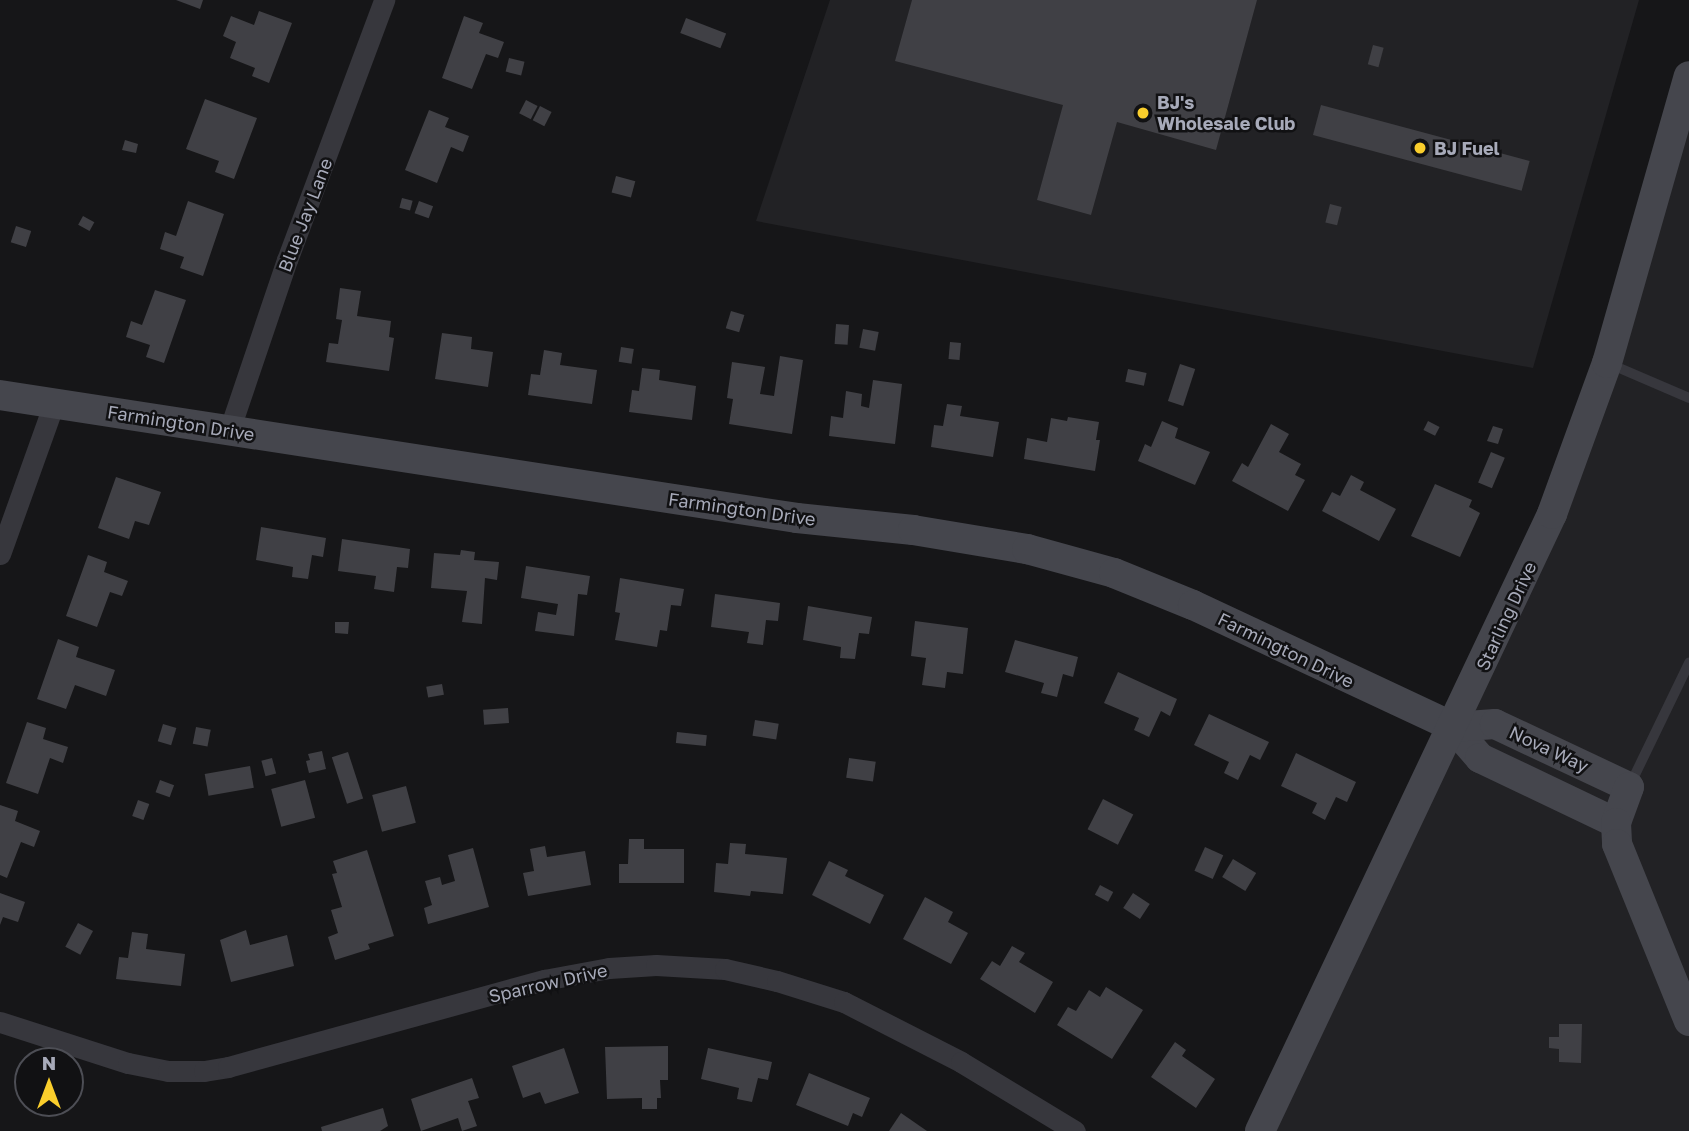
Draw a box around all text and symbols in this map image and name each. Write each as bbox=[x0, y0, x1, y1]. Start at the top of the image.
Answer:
place label: BJ's Wholesale Club bbox=[1157, 92, 1295, 134]
marker: BJ's Wholesale Club bbox=[1135, 105, 1151, 121]
place label: BJ Fuel bbox=[1434, 137, 1500, 159]
marker: BJ Fuel bbox=[1412, 140, 1428, 156]
street label: Blue Jay Lane bbox=[273, 155, 337, 275]
street label: Farmington Drive bbox=[106, 401, 256, 445]
street label: Farmington Drive bbox=[667, 488, 817, 530]
street label: Starling Drive bbox=[1471, 558, 1541, 674]
street label: Farmington Drive bbox=[1214, 608, 1358, 692]
street label: Nova Way bbox=[1506, 721, 1592, 777]
street label: Sparrow Drive bbox=[487, 959, 609, 1007]
north arrow bbox=[14, 1047, 84, 1117]
text: N bbox=[42, 1051, 56, 1074]

